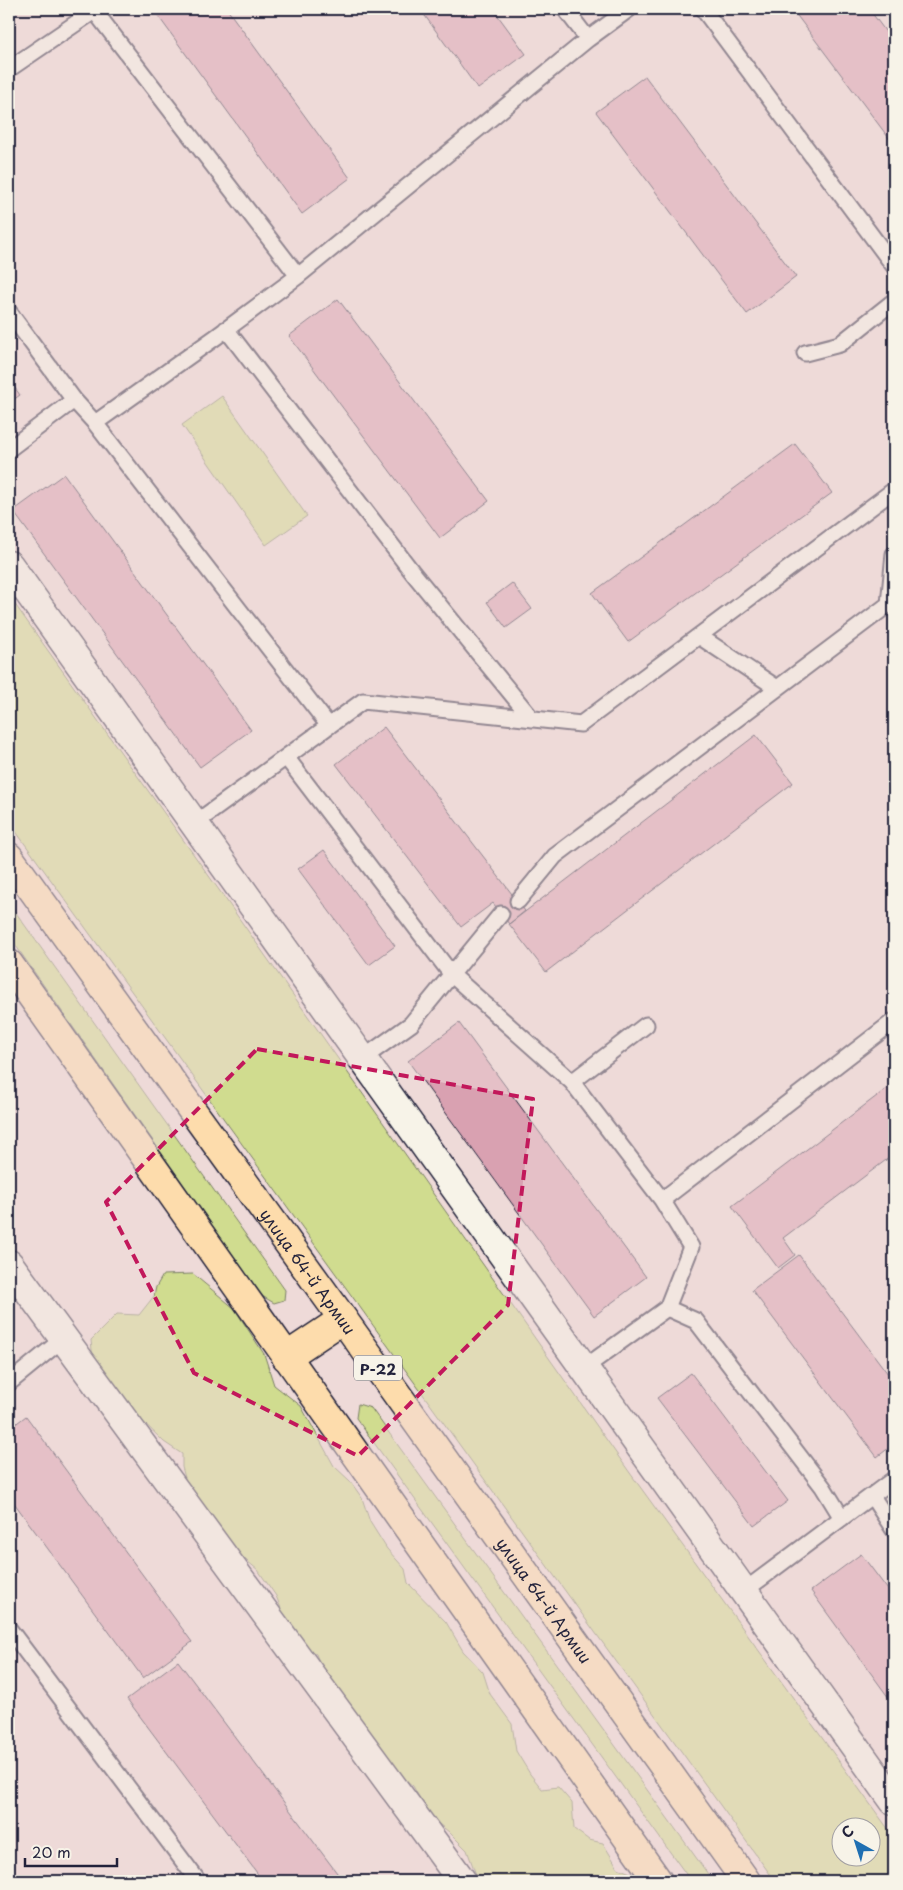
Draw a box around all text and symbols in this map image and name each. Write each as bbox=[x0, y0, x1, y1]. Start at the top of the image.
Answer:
street label: улица 64-й Армии bbox=[255, 1203, 362, 1339]
road number: Р-22 bbox=[354, 1356, 402, 1380]
street label: улица 64-й Армии bbox=[491, 1532, 598, 1668]
north arrow bbox=[830, 1818, 880, 1868]
text: С bbox=[837, 1820, 858, 1843]
scale bar bbox=[25, 1835, 118, 1867]
text: 20 m bbox=[32, 1840, 71, 1863]

